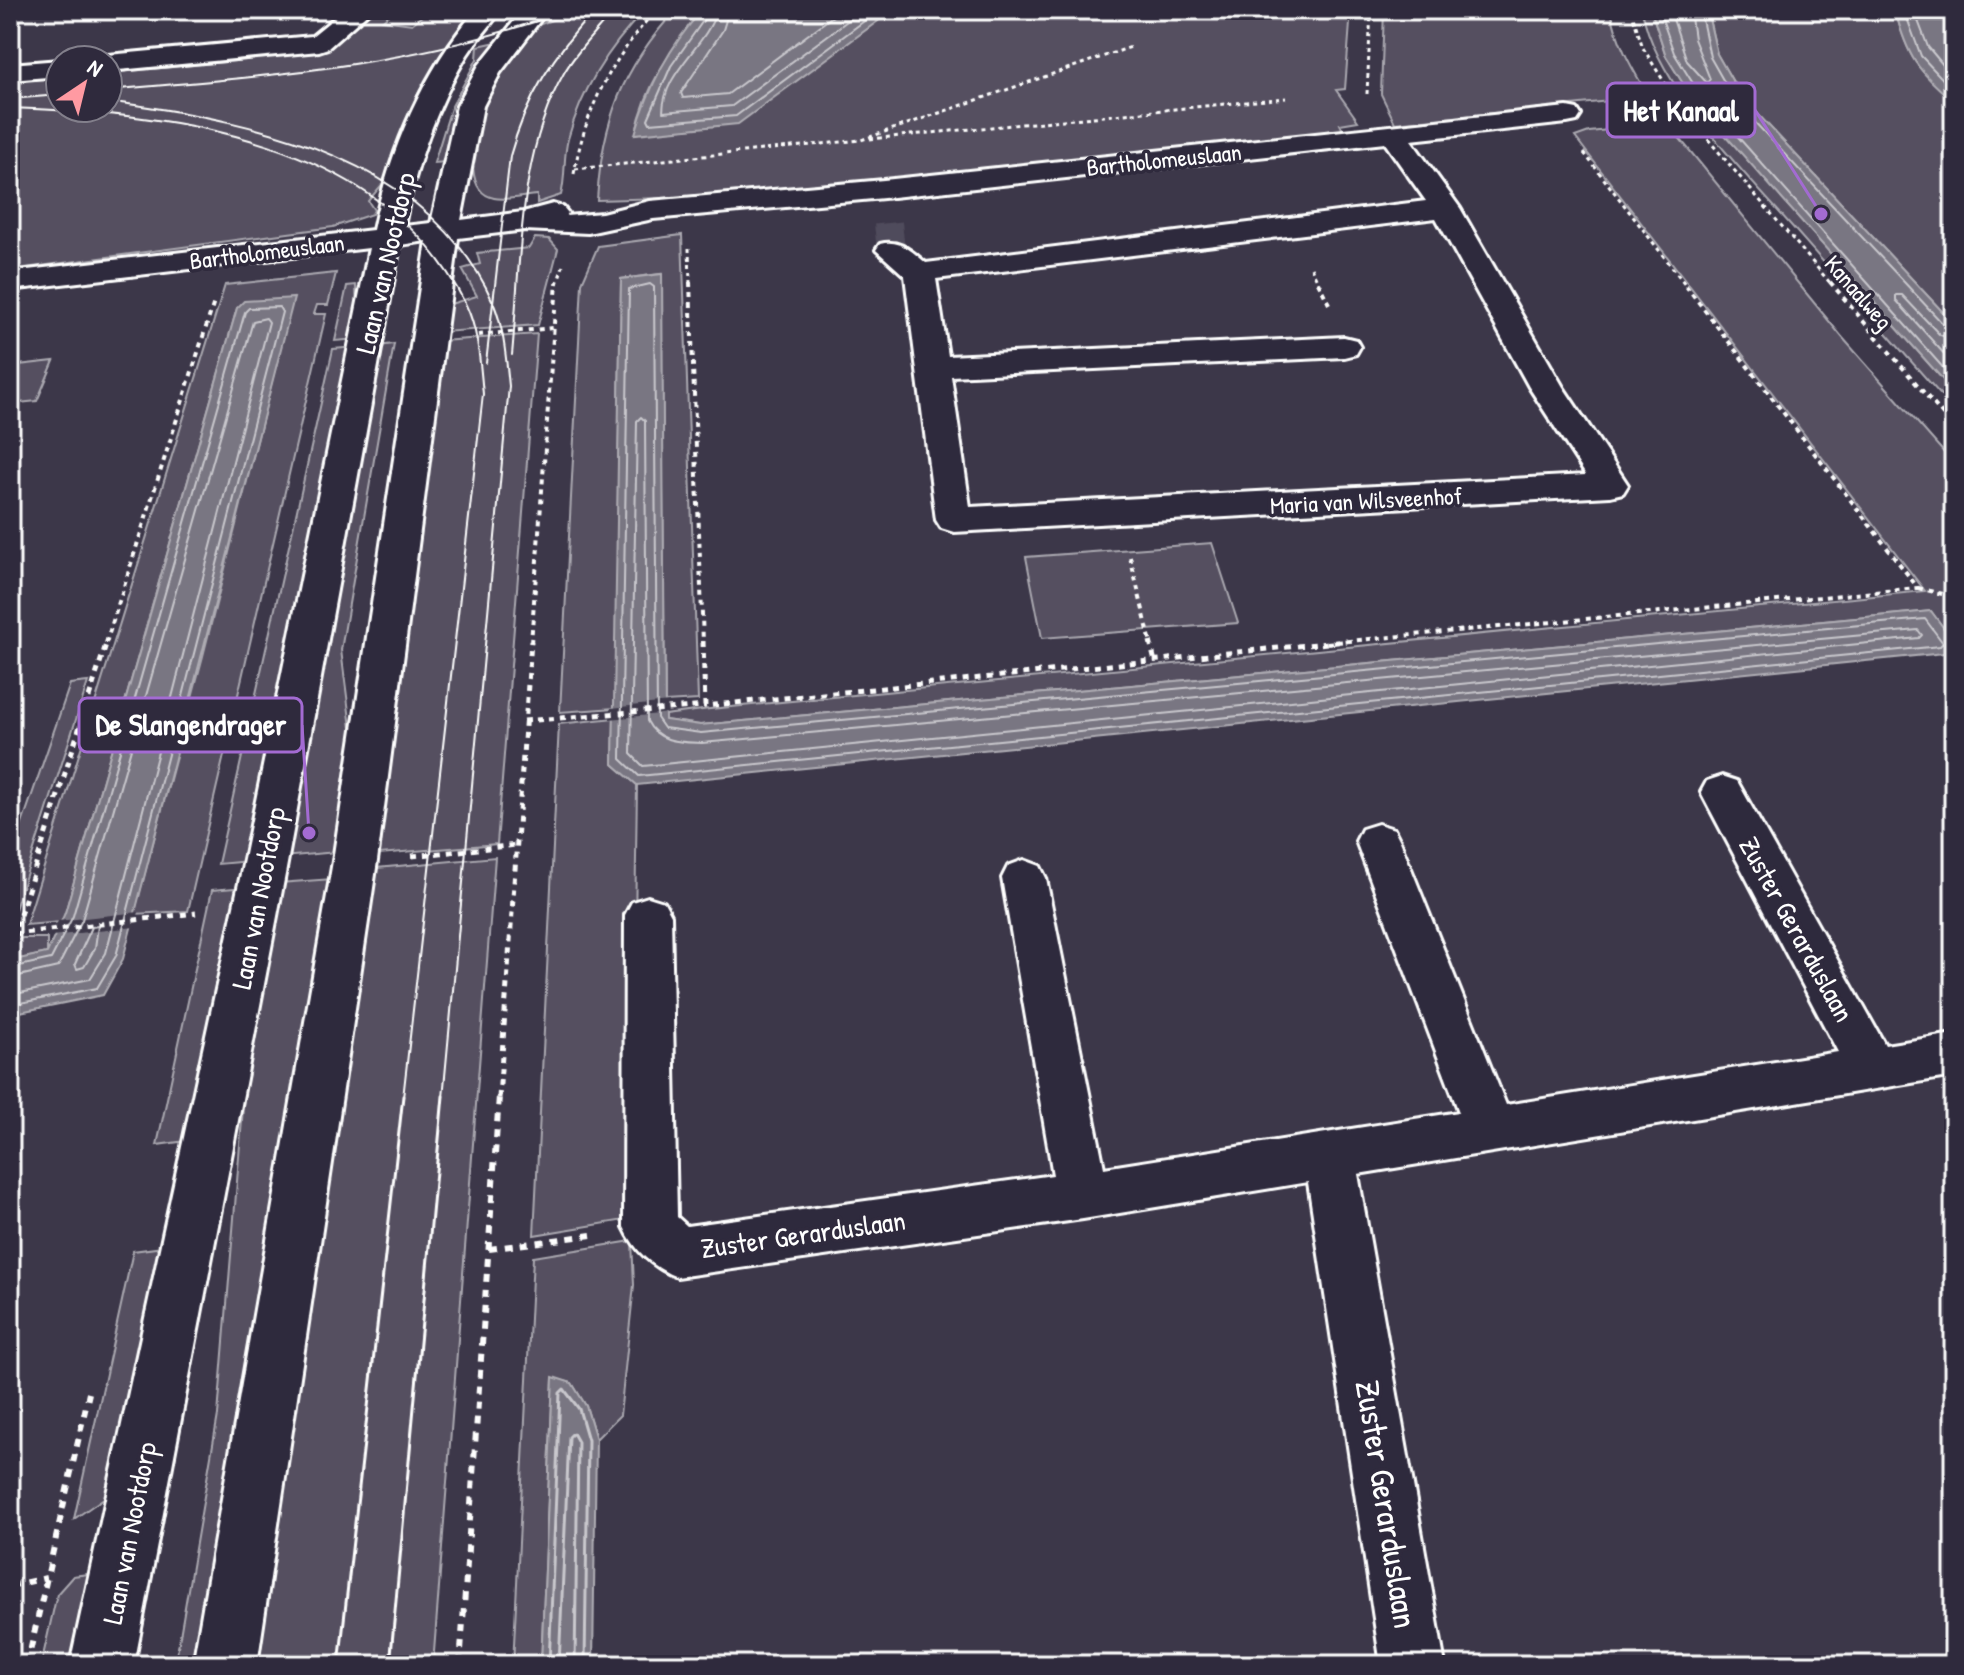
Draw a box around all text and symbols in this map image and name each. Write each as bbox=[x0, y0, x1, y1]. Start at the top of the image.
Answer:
north arrow bbox=[44, 44, 124, 124]
text: N bbox=[82, 52, 109, 83]
callout: Het Kanaal bbox=[1607, 83, 1755, 137]
text: Het Kanaal bbox=[1623, 90, 1740, 130]
street label: Bartholomeuslaan bbox=[1085, 135, 1243, 183]
street label: Laan van Nootdorp bbox=[346, 169, 424, 357]
street label: Bartholomeuslaan bbox=[188, 226, 346, 276]
street label: Kanaalweg bbox=[1818, 248, 1900, 336]
street label: Maria van Wilsveenhof bbox=[1269, 479, 1463, 521]
callout: De Slangendrager bbox=[79, 698, 302, 752]
text: De Slangendrager bbox=[96, 704, 287, 745]
street label: Laan van Nootdorp bbox=[222, 804, 294, 992]
street label: Zuster Gerarduslaan bbox=[1730, 830, 1864, 1028]
street label: Zuster Gerarduslaan bbox=[698, 1201, 908, 1267]
street label: Zuster Gerarduslaan bbox=[1345, 1377, 1429, 1631]
street label: Laan van Nootdorp bbox=[93, 1439, 165, 1627]

